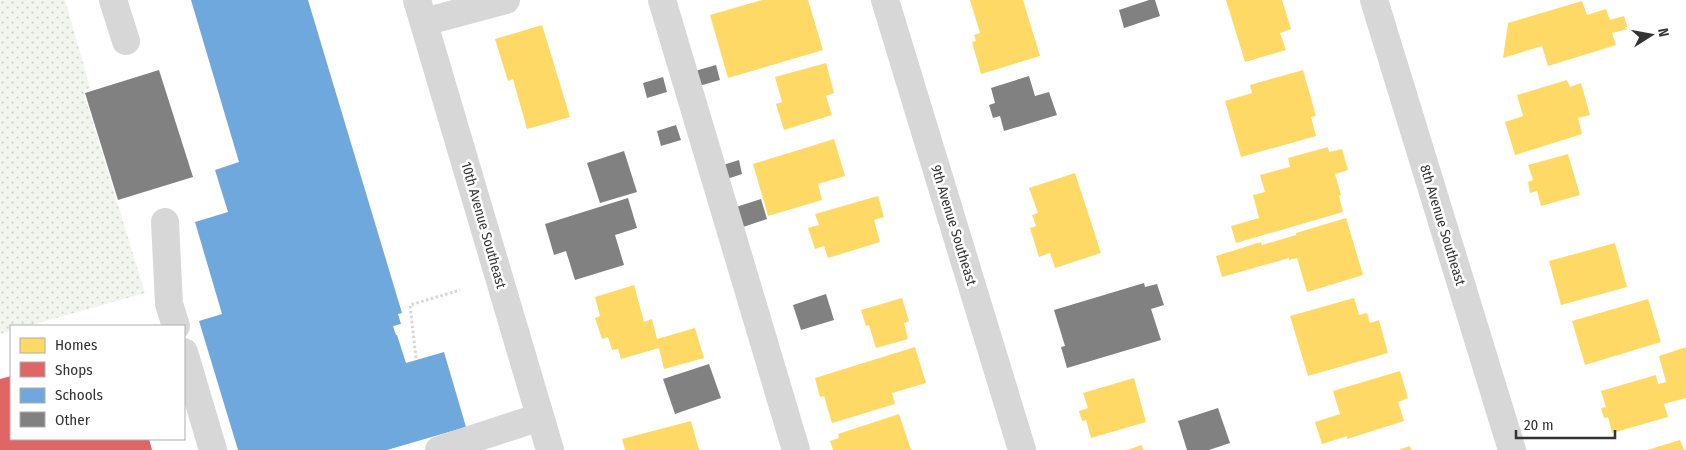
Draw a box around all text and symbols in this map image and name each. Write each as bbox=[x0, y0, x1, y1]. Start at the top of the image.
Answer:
north arrow bbox=[1626, 10, 1676, 60]
text: N bbox=[1654, 27, 1672, 38]
street label: 10th Avenue Southeast bbox=[457, 160, 510, 291]
street label: 9th Avenue Southeast bbox=[927, 163, 980, 288]
street label: 8th Avenue Southeast bbox=[1416, 163, 1469, 288]
legend bbox=[10, 325, 185, 440]
text: Homes bbox=[55, 336, 97, 354]
text: Shops bbox=[55, 361, 93, 379]
text: Schools bbox=[55, 386, 103, 404]
scale bar bbox=[1516, 408, 1615, 440]
text: Other bbox=[55, 411, 91, 429]
text: 20 m bbox=[1524, 416, 1554, 434]

